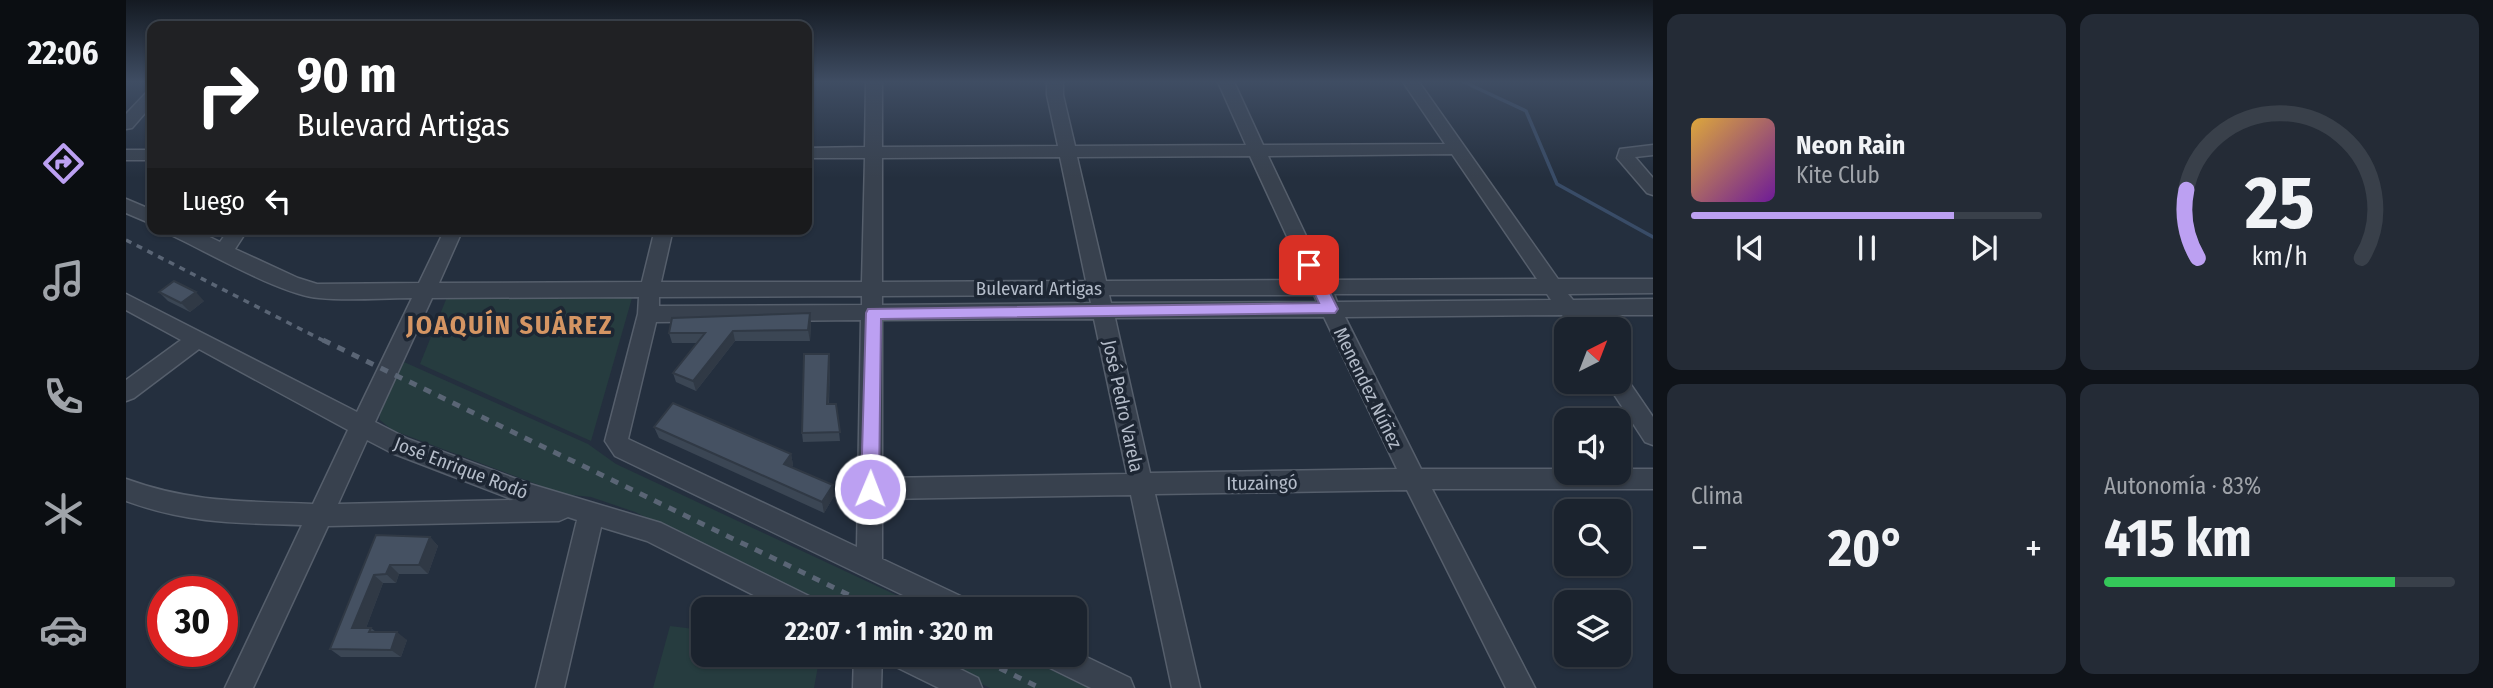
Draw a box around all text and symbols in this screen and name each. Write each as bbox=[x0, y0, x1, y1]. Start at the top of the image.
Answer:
text: 22:06 bbox=[27, 34, 99, 72]
text: 90 m bbox=[297, 46, 397, 105]
icon: right bbox=[182, 49, 273, 140]
text: Bulevard Artigas bbox=[297, 106, 510, 144]
text: Neon Rain bbox=[1796, 130, 1905, 161]
icon: directions bbox=[39, 139, 88, 188]
text: Kite Club bbox=[1796, 161, 1880, 189]
text: 25 bbox=[2244, 161, 2314, 248]
icon: left bbox=[259, 182, 297, 220]
text: Luego bbox=[182, 186, 245, 217]
icon: previous bbox=[1731, 229, 1769, 267]
icon: pause bbox=[1848, 229, 1886, 267]
icon: next bbox=[1965, 229, 2003, 267]
pin bbox=[1279, 235, 1339, 295]
text: km/h bbox=[2252, 242, 2307, 272]
icon: arrive bbox=[1290, 246, 1328, 284]
icon: music bbox=[39, 256, 88, 305]
street label: Bulevard Artigas bbox=[976, 277, 1102, 300]
district label: JOAQUÍN SUÁREZ bbox=[405, 309, 614, 341]
north arrow bbox=[1554, 317, 1631, 394]
map controls bbox=[1554, 317, 1631, 667]
street label: Menendez Núñez bbox=[1329, 324, 1407, 453]
street label: José Pedro Varela bbox=[1098, 338, 1148, 474]
icon: phone bbox=[39, 372, 88, 421]
button: sound bbox=[1554, 408, 1631, 485]
street label: José Enrique Rodó bbox=[391, 432, 531, 504]
position arrow bbox=[833, 452, 907, 526]
street label: Ituzaingó bbox=[1226, 471, 1298, 495]
text: Autonomía · 83% bbox=[2104, 472, 2261, 500]
text: Clima bbox=[1691, 482, 1743, 510]
icon: climate bbox=[39, 489, 88, 538]
button: search bbox=[1554, 499, 1631, 576]
text: 415 km bbox=[2104, 507, 2252, 570]
text: 20° bbox=[1828, 517, 1905, 580]
text: − bbox=[1691, 525, 1708, 571]
text: + bbox=[2025, 525, 2042, 571]
speed limit sign: 30 bbox=[147, 576, 238, 667]
button: layers bbox=[1554, 590, 1631, 667]
icon: car bbox=[39, 605, 88, 654]
text: 22:07 · 1 min · 320 m bbox=[785, 616, 993, 647]

